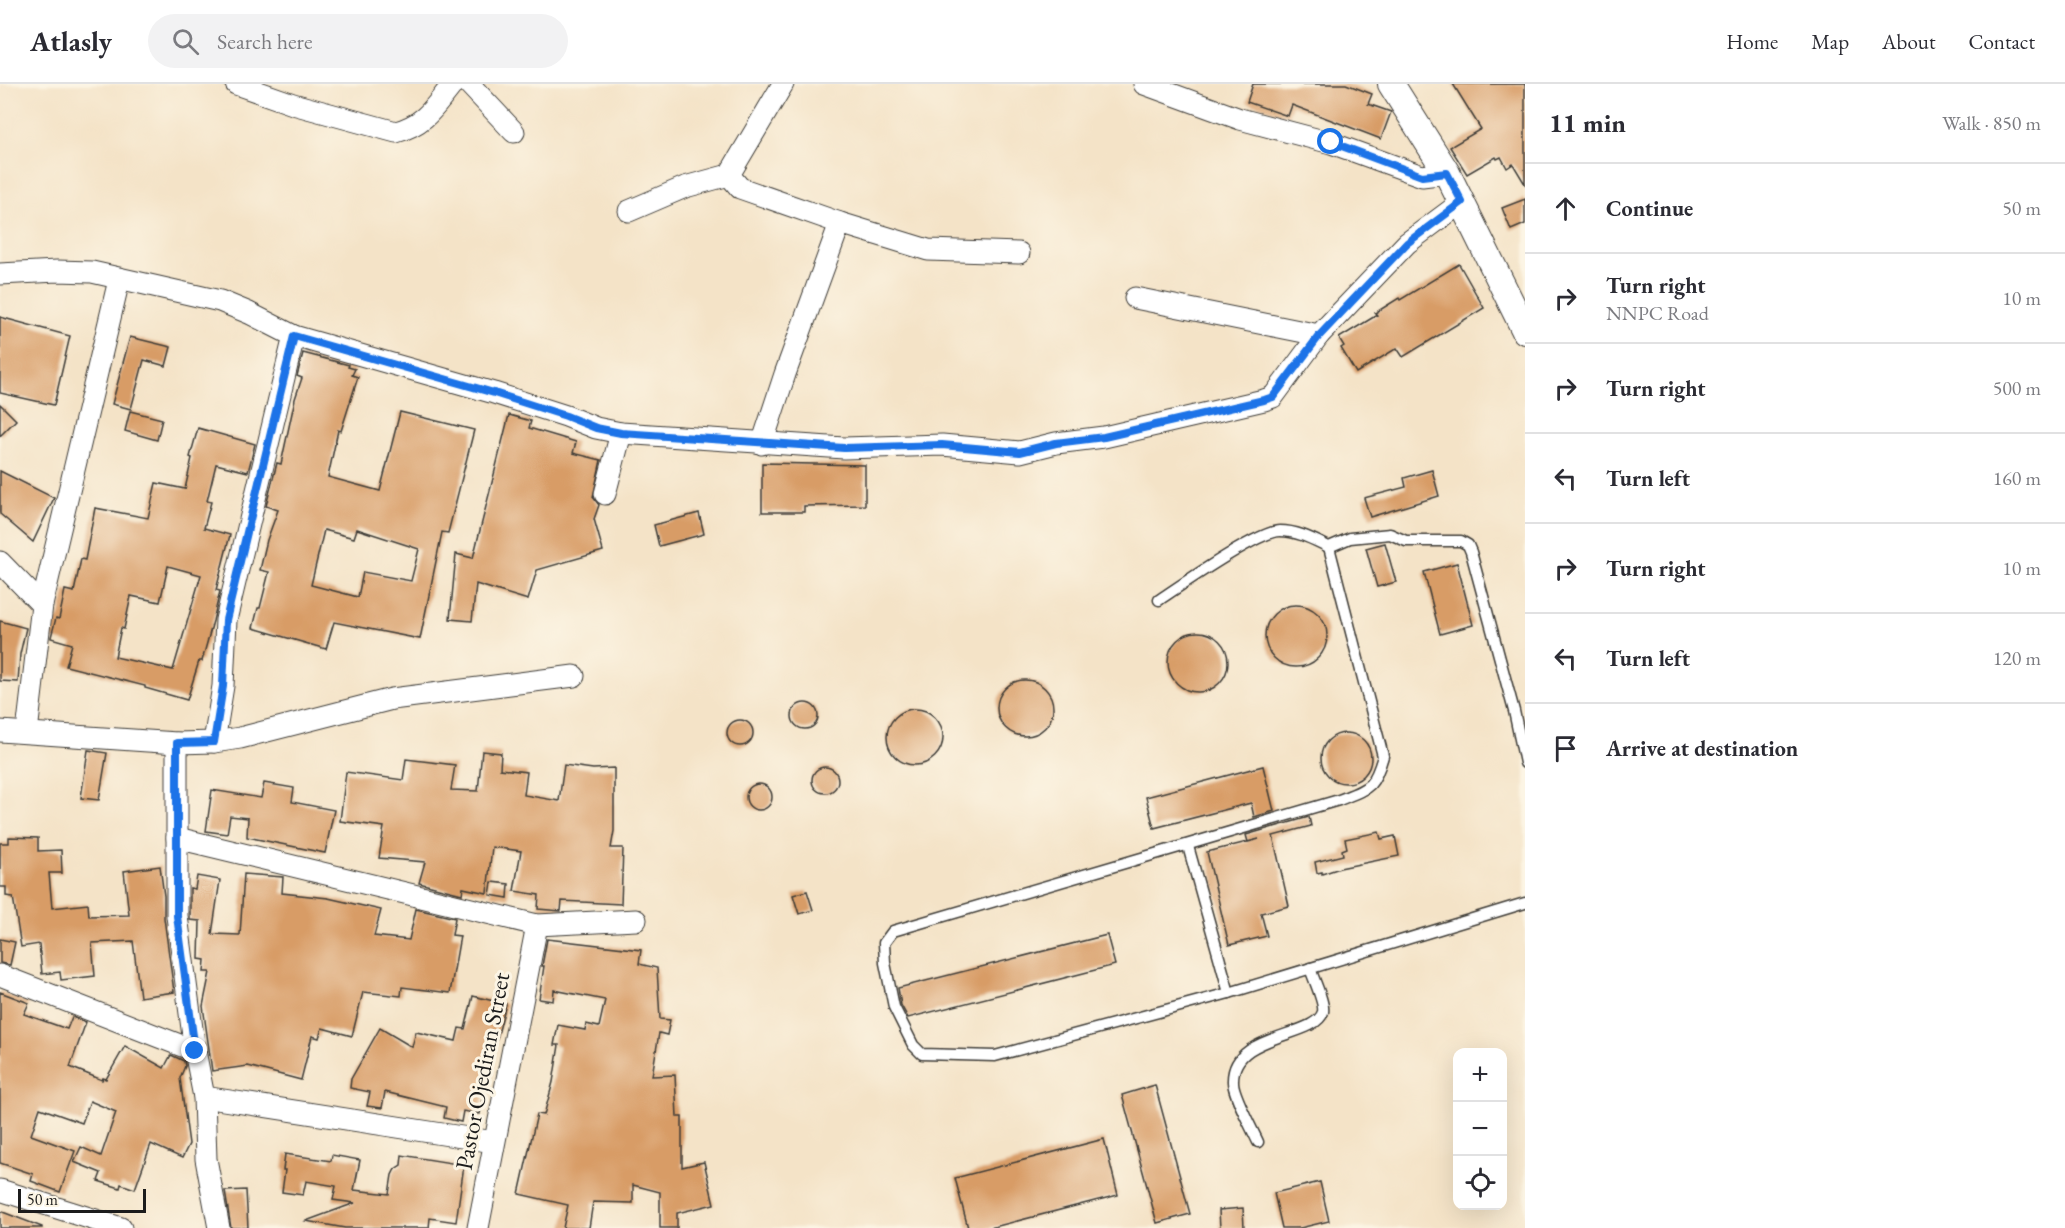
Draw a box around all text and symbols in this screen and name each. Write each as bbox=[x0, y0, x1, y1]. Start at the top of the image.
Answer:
search box bbox=[148, 14, 568, 68]
text: Atlasly bbox=[30, 23, 112, 59]
icon: search bbox=[169, 25, 202, 58]
text: Search here bbox=[217, 27, 313, 56]
text: Home bbox=[1726, 28, 1778, 55]
text: Map bbox=[1811, 28, 1849, 55]
text: About bbox=[1882, 28, 1935, 55]
text: Contact bbox=[1968, 28, 2035, 55]
text: 11 min bbox=[1549, 106, 1626, 140]
text: Walk · 850 m bbox=[1942, 110, 2041, 136]
route start bbox=[1317, 128, 1343, 154]
icon: ahead bbox=[1549, 192, 1582, 225]
text: Continue bbox=[1606, 194, 1693, 223]
text: 50 m bbox=[2002, 195, 2041, 221]
text: Turn right bbox=[1606, 271, 1705, 300]
icon: right bbox=[1549, 282, 1582, 315]
text: 10 m bbox=[2002, 285, 2041, 311]
text: NNPC Road bbox=[1606, 300, 1709, 326]
icon: right bbox=[1549, 372, 1582, 405]
text: Turn right bbox=[1606, 374, 1705, 403]
text: 500 m bbox=[1993, 375, 2041, 401]
icon: left bbox=[1549, 462, 1582, 495]
text: Turn left bbox=[1606, 464, 1690, 493]
text: 160 m bbox=[1993, 465, 2041, 491]
icon: right bbox=[1549, 552, 1582, 585]
text: Turn right bbox=[1606, 554, 1705, 583]
text: 10 m bbox=[2002, 555, 2041, 581]
icon: left bbox=[1549, 642, 1582, 675]
text: Turn left bbox=[1606, 644, 1690, 673]
text: 120 m bbox=[1993, 645, 2041, 671]
icon: arrive bbox=[1549, 732, 1582, 765]
text: Arrive at destination bbox=[1606, 734, 1798, 763]
street label: Pastor Ojediran Street bbox=[448, 969, 516, 1172]
route end bbox=[181, 1037, 207, 1063]
map controls bbox=[1453, 1048, 1507, 1210]
button: + bbox=[1453, 1048, 1507, 1102]
button: − bbox=[1453, 1102, 1507, 1156]
button: locate bbox=[1453, 1156, 1507, 1210]
scale bar bbox=[18, 1186, 146, 1214]
text: 50 m bbox=[27, 1189, 58, 1210]

